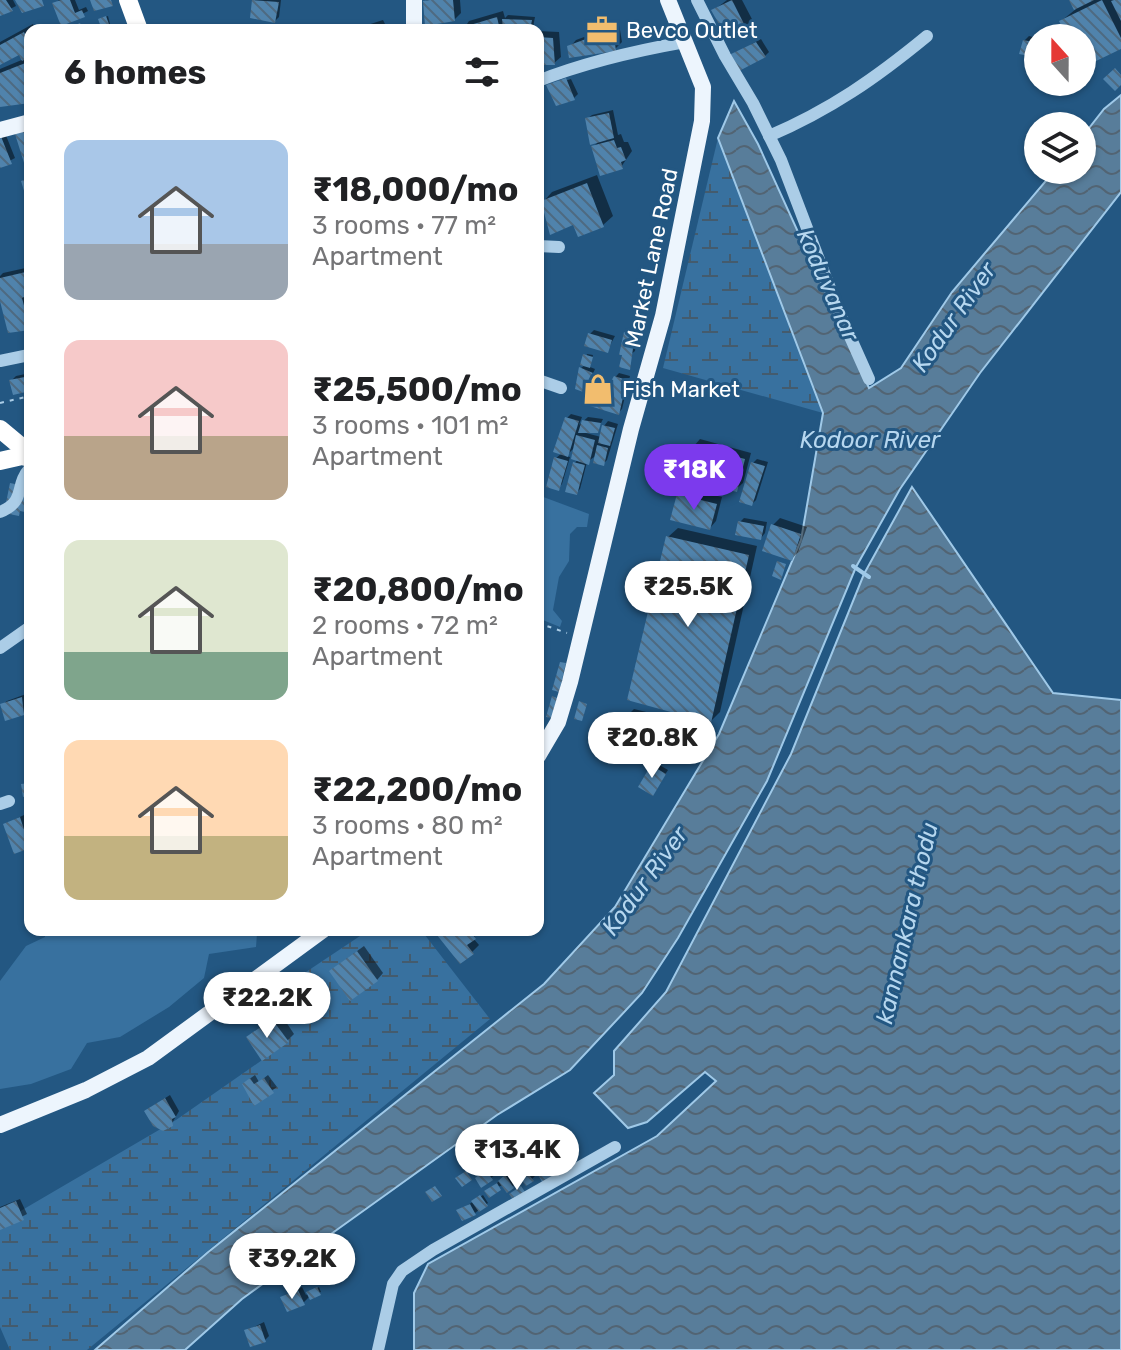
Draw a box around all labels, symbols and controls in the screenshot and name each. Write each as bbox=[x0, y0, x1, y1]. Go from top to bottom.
office icon: Bevco Outlet bbox=[585, 13, 619, 47]
place label: Bevco Outlet bbox=[626, 17, 758, 44]
north arrow bbox=[1024, 24, 1096, 96]
map controls bbox=[1024, 24, 1096, 184]
icon: filters bbox=[460, 50, 504, 94]
text: 6 homes bbox=[64, 52, 206, 93]
button: layers bbox=[1024, 112, 1096, 184]
street label: Market Lane Road bbox=[619, 166, 684, 350]
text: ₹18,000/mo bbox=[312, 169, 519, 210]
icon: home bbox=[128, 172, 224, 268]
text: 3 rooms · 77 m² bbox=[312, 210, 496, 241]
water label: koduvanar bbox=[791, 225, 865, 346]
text: Apartment bbox=[312, 241, 443, 272]
water label: Kodur River bbox=[906, 256, 1002, 377]
text: ₹25,500/mo bbox=[312, 369, 522, 410]
icon: home bbox=[128, 372, 224, 468]
shop icon: Fish Market bbox=[581, 372, 615, 406]
place label: Fish Market bbox=[622, 376, 740, 403]
text: 3 rooms · 101 m² bbox=[312, 410, 508, 441]
water label: Kodoor River bbox=[800, 426, 941, 454]
text: Apartment bbox=[312, 441, 443, 472]
pin: ₹18K bbox=[647, 444, 741, 512]
text: ₹18K bbox=[662, 454, 726, 485]
pin: ₹25.5K bbox=[623, 561, 753, 629]
text: ₹20,800/mo bbox=[312, 569, 524, 610]
text: ₹25.5K bbox=[643, 571, 733, 602]
icon: home bbox=[128, 572, 224, 668]
text: 2 rooms · 72 m² bbox=[312, 610, 498, 641]
text: Apartment bbox=[312, 641, 443, 672]
pin: ₹20.8K bbox=[587, 712, 717, 780]
text: ₹20.8K bbox=[606, 722, 698, 753]
text: ₹22,200/mo bbox=[312, 769, 522, 810]
icon: home bbox=[128, 772, 224, 868]
text: 3 rooms · 80 m² bbox=[312, 810, 503, 841]
water label: kannankara thodu bbox=[870, 820, 944, 1026]
water label: Kodur River bbox=[596, 821, 694, 941]
text: Apartment bbox=[312, 841, 443, 872]
pin: ₹22.2K bbox=[202, 972, 332, 1040]
text: ₹22.2K bbox=[222, 982, 312, 1013]
pin: ₹13.4K bbox=[452, 1124, 582, 1192]
text: ₹13.4K bbox=[473, 1134, 561, 1165]
pin: ₹39.2K bbox=[227, 1233, 357, 1301]
text: ₹39.2K bbox=[247, 1243, 337, 1274]

